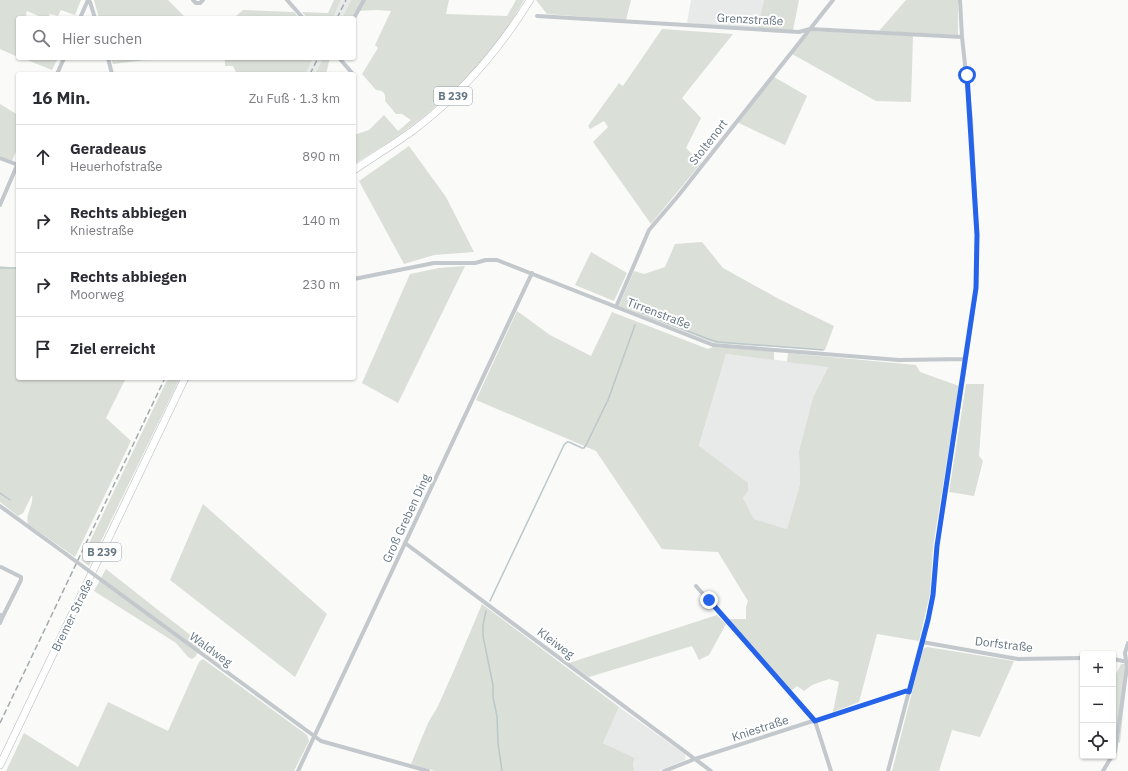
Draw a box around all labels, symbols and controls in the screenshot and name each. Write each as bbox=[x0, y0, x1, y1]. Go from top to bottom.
street label: Grenzstraße bbox=[716, 10, 784, 28]
search box bbox=[16, 16, 356, 60]
icon: search bbox=[30, 27, 52, 49]
text: Hier suchen bbox=[62, 29, 142, 48]
route start bbox=[958, 66, 976, 84]
text: 16 Min. bbox=[32, 87, 91, 109]
road number: B 239 bbox=[434, 87, 472, 105]
text: Zu Fuß · 1.3 km bbox=[249, 90, 340, 107]
street label: Stoltenort bbox=[685, 116, 731, 168]
text: Geradeaus bbox=[70, 139, 146, 158]
icon: ahead bbox=[32, 146, 54, 168]
text: 890 m bbox=[302, 148, 340, 165]
text: Heuerhofstraße bbox=[70, 158, 162, 175]
text: Rechts abbiegen bbox=[70, 203, 187, 222]
icon: right bbox=[32, 210, 54, 232]
text: 140 m bbox=[302, 212, 340, 229]
text: Kniestraße bbox=[70, 222, 134, 239]
text: Rechts abbiegen bbox=[70, 267, 187, 286]
icon: right bbox=[32, 274, 54, 296]
text: 230 m bbox=[302, 276, 340, 293]
text: Moorweg bbox=[70, 286, 124, 303]
street label: Tirrenstraße bbox=[625, 294, 693, 332]
icon: arrive bbox=[32, 338, 54, 360]
text: Ziel erreicht bbox=[70, 339, 156, 358]
street label: Groß Greben Ding bbox=[379, 470, 433, 565]
road number: B 239 bbox=[83, 543, 121, 561]
street label: Bremer Straße bbox=[48, 576, 96, 654]
route end bbox=[700, 591, 718, 609]
street label: Kleiweg bbox=[534, 624, 578, 662]
street label: Waldweg bbox=[187, 628, 236, 670]
street label: Dorfstraße bbox=[974, 633, 1034, 655]
map controls bbox=[1080, 651, 1116, 759]
button: + bbox=[1080, 651, 1116, 687]
button: − bbox=[1080, 687, 1116, 723]
street label: Kniestraße bbox=[730, 712, 791, 744]
button: locate bbox=[1080, 723, 1116, 759]

